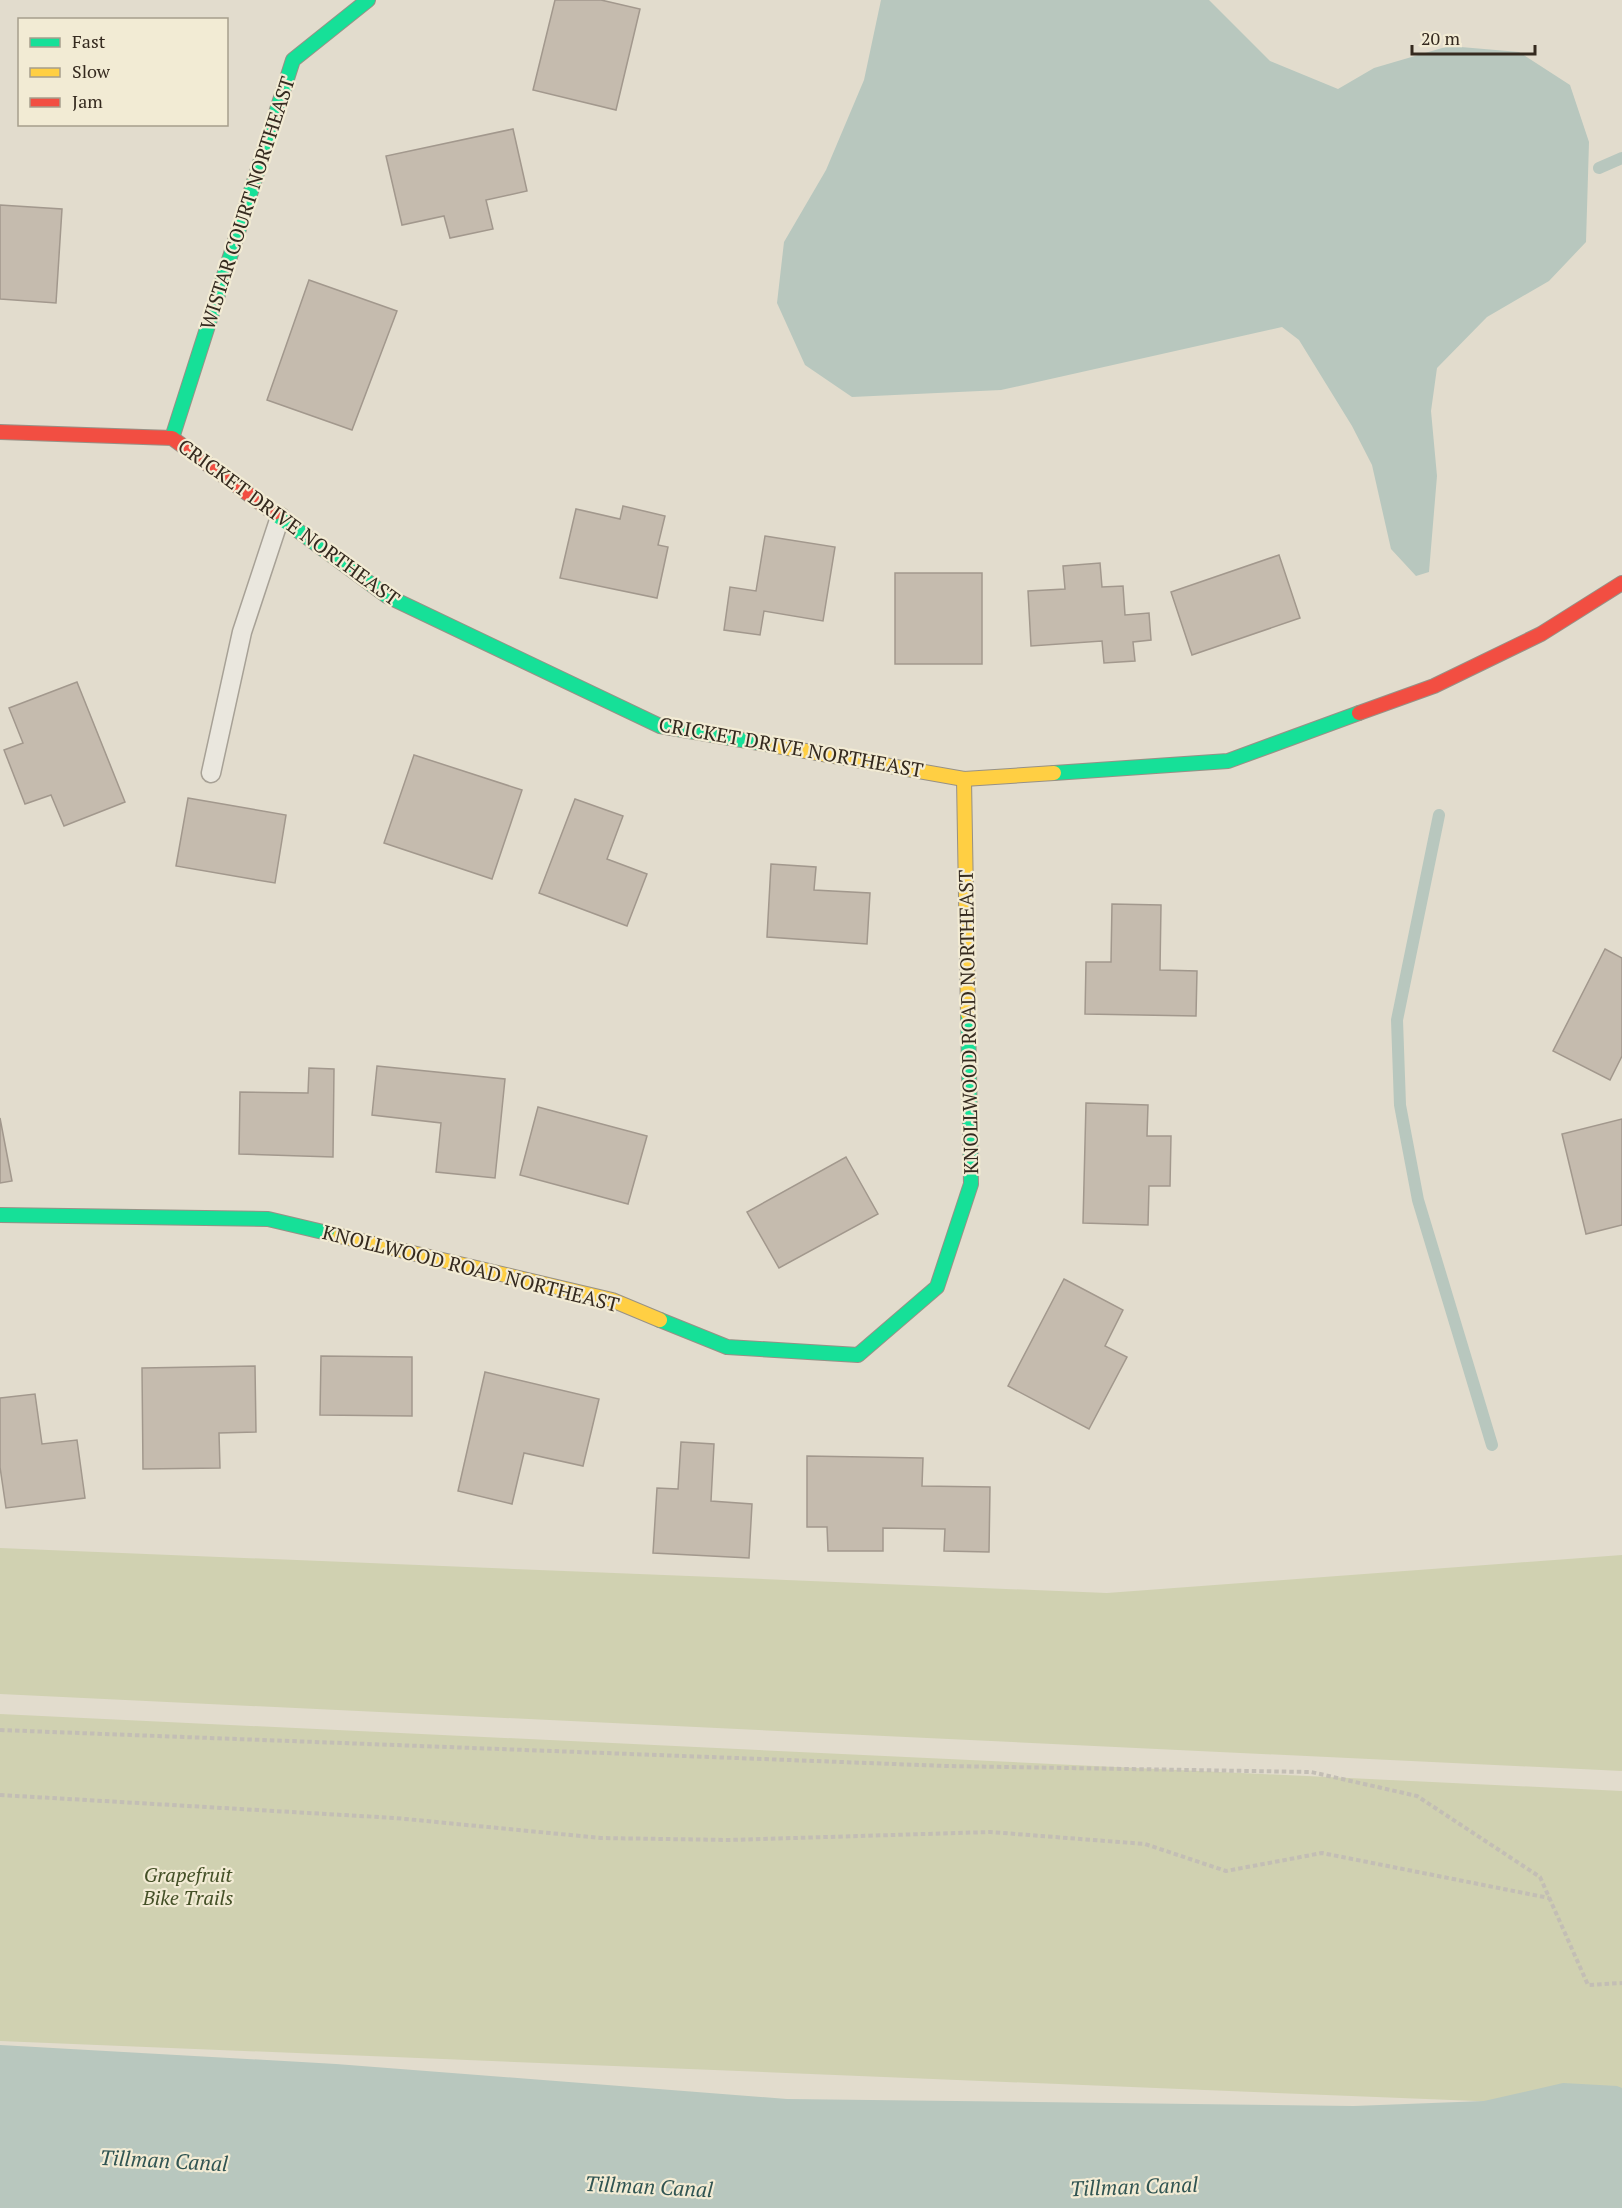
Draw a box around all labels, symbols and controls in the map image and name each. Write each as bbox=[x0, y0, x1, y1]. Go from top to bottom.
legend bbox=[18, 18, 228, 126]
scale bar bbox=[1412, 18, 1535, 56]
text: 20 m bbox=[1421, 26, 1461, 50]
text: Fast bbox=[72, 29, 106, 53]
text: Slow bbox=[72, 59, 111, 83]
street label: WISTAR COURT NORTHEAST bbox=[193, 73, 301, 333]
text: Jam bbox=[72, 89, 103, 113]
street label: CRICKET DRIVE NORTHEAST bbox=[173, 432, 405, 612]
street label: CRICKET DRIVE NORTHEAST bbox=[657, 710, 925, 784]
street label: KNOLLWOOD ROAD NORTHEAST bbox=[952, 869, 984, 1175]
street label: KNOLLWOOD ROAD NORTHEAST bbox=[320, 1218, 622, 1318]
park label: Grapefruit Bike Trails bbox=[142, 1861, 234, 1911]
water label: Tillman Canal bbox=[99, 2143, 229, 2177]
water label: Tillman Canal bbox=[584, 2169, 714, 2203]
water label: Tillman Canal bbox=[1069, 2170, 1199, 2202]

